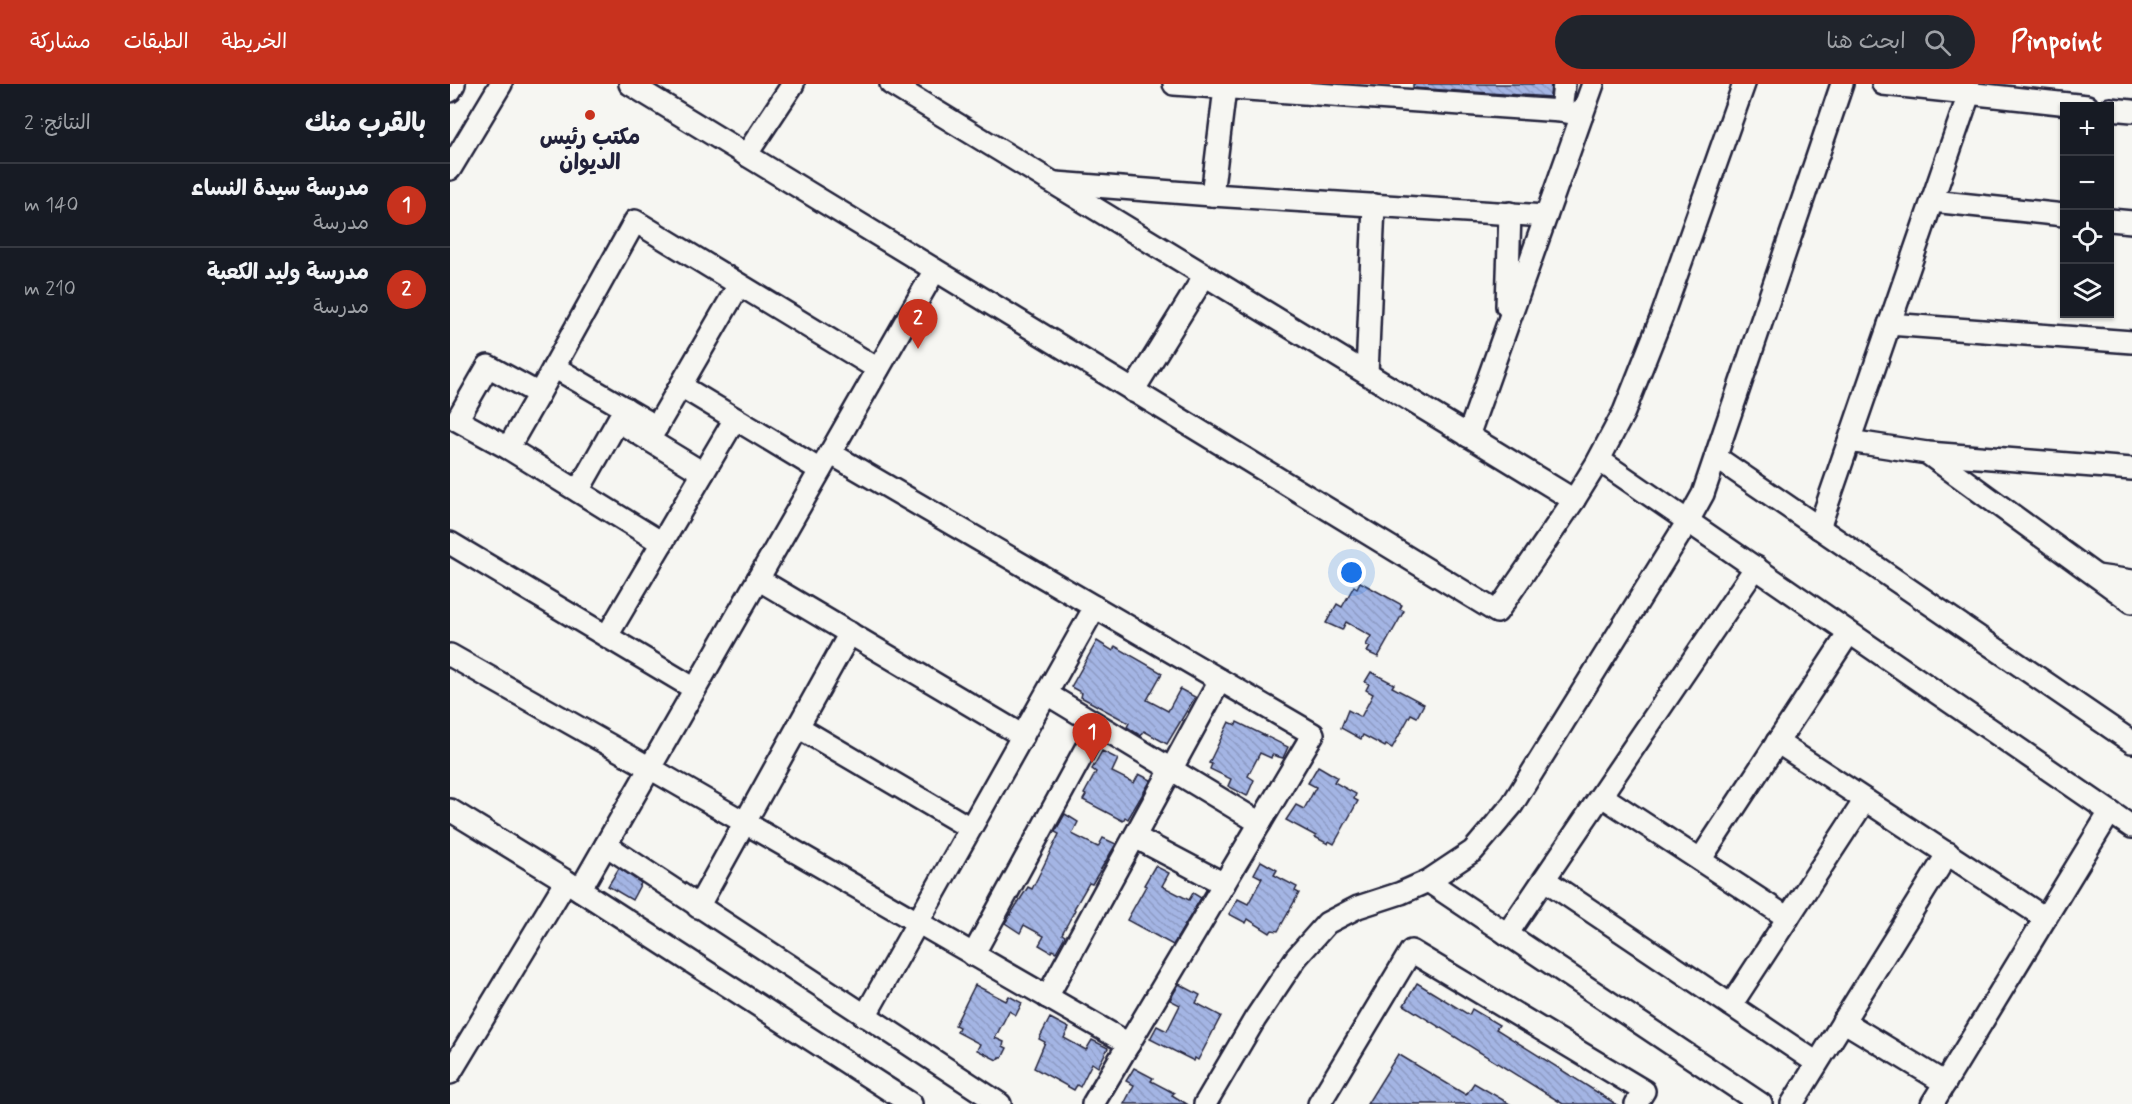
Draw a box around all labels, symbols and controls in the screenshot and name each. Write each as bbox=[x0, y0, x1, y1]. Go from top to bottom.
search box bbox=[1555, 15, 1975, 69]
text: Pinpoint bbox=[2011, 24, 2102, 61]
icon: search bbox=[1921, 26, 1954, 59]
text: مشاركة bbox=[30, 28, 91, 56]
text: الطبقات bbox=[124, 28, 189, 56]
text: الخريطة bbox=[222, 28, 287, 56]
text: ابحث هنا bbox=[1826, 28, 1906, 56]
map controls bbox=[2060, 102, 2114, 318]
button: + bbox=[2060, 102, 2114, 156]
text: بالقرب منك bbox=[305, 107, 426, 141]
marker: مكتب رئيس الديوان bbox=[583, 108, 597, 122]
text: النتائج: 2 bbox=[24, 110, 91, 137]
place label: مكتب رئيس الديوان bbox=[540, 124, 640, 177]
button: − bbox=[2060, 156, 2114, 210]
text: مدرسة سيدة النساء bbox=[191, 175, 369, 203]
text: 140 m bbox=[24, 192, 78, 219]
text: 1 bbox=[402, 192, 411, 219]
text: مدرسة bbox=[313, 210, 369, 237]
button: locate bbox=[2060, 210, 2114, 264]
text: مدرسة وليد الكعبة bbox=[207, 259, 369, 287]
button: layers bbox=[2060, 264, 2114, 318]
text: 210 m bbox=[24, 276, 76, 303]
text: 2 bbox=[402, 276, 411, 303]
text: مدرسة bbox=[313, 294, 369, 321]
pin: 2 bbox=[898, 300, 938, 349]
your location bbox=[1337, 558, 1366, 587]
pin: 1 bbox=[1072, 714, 1112, 763]

